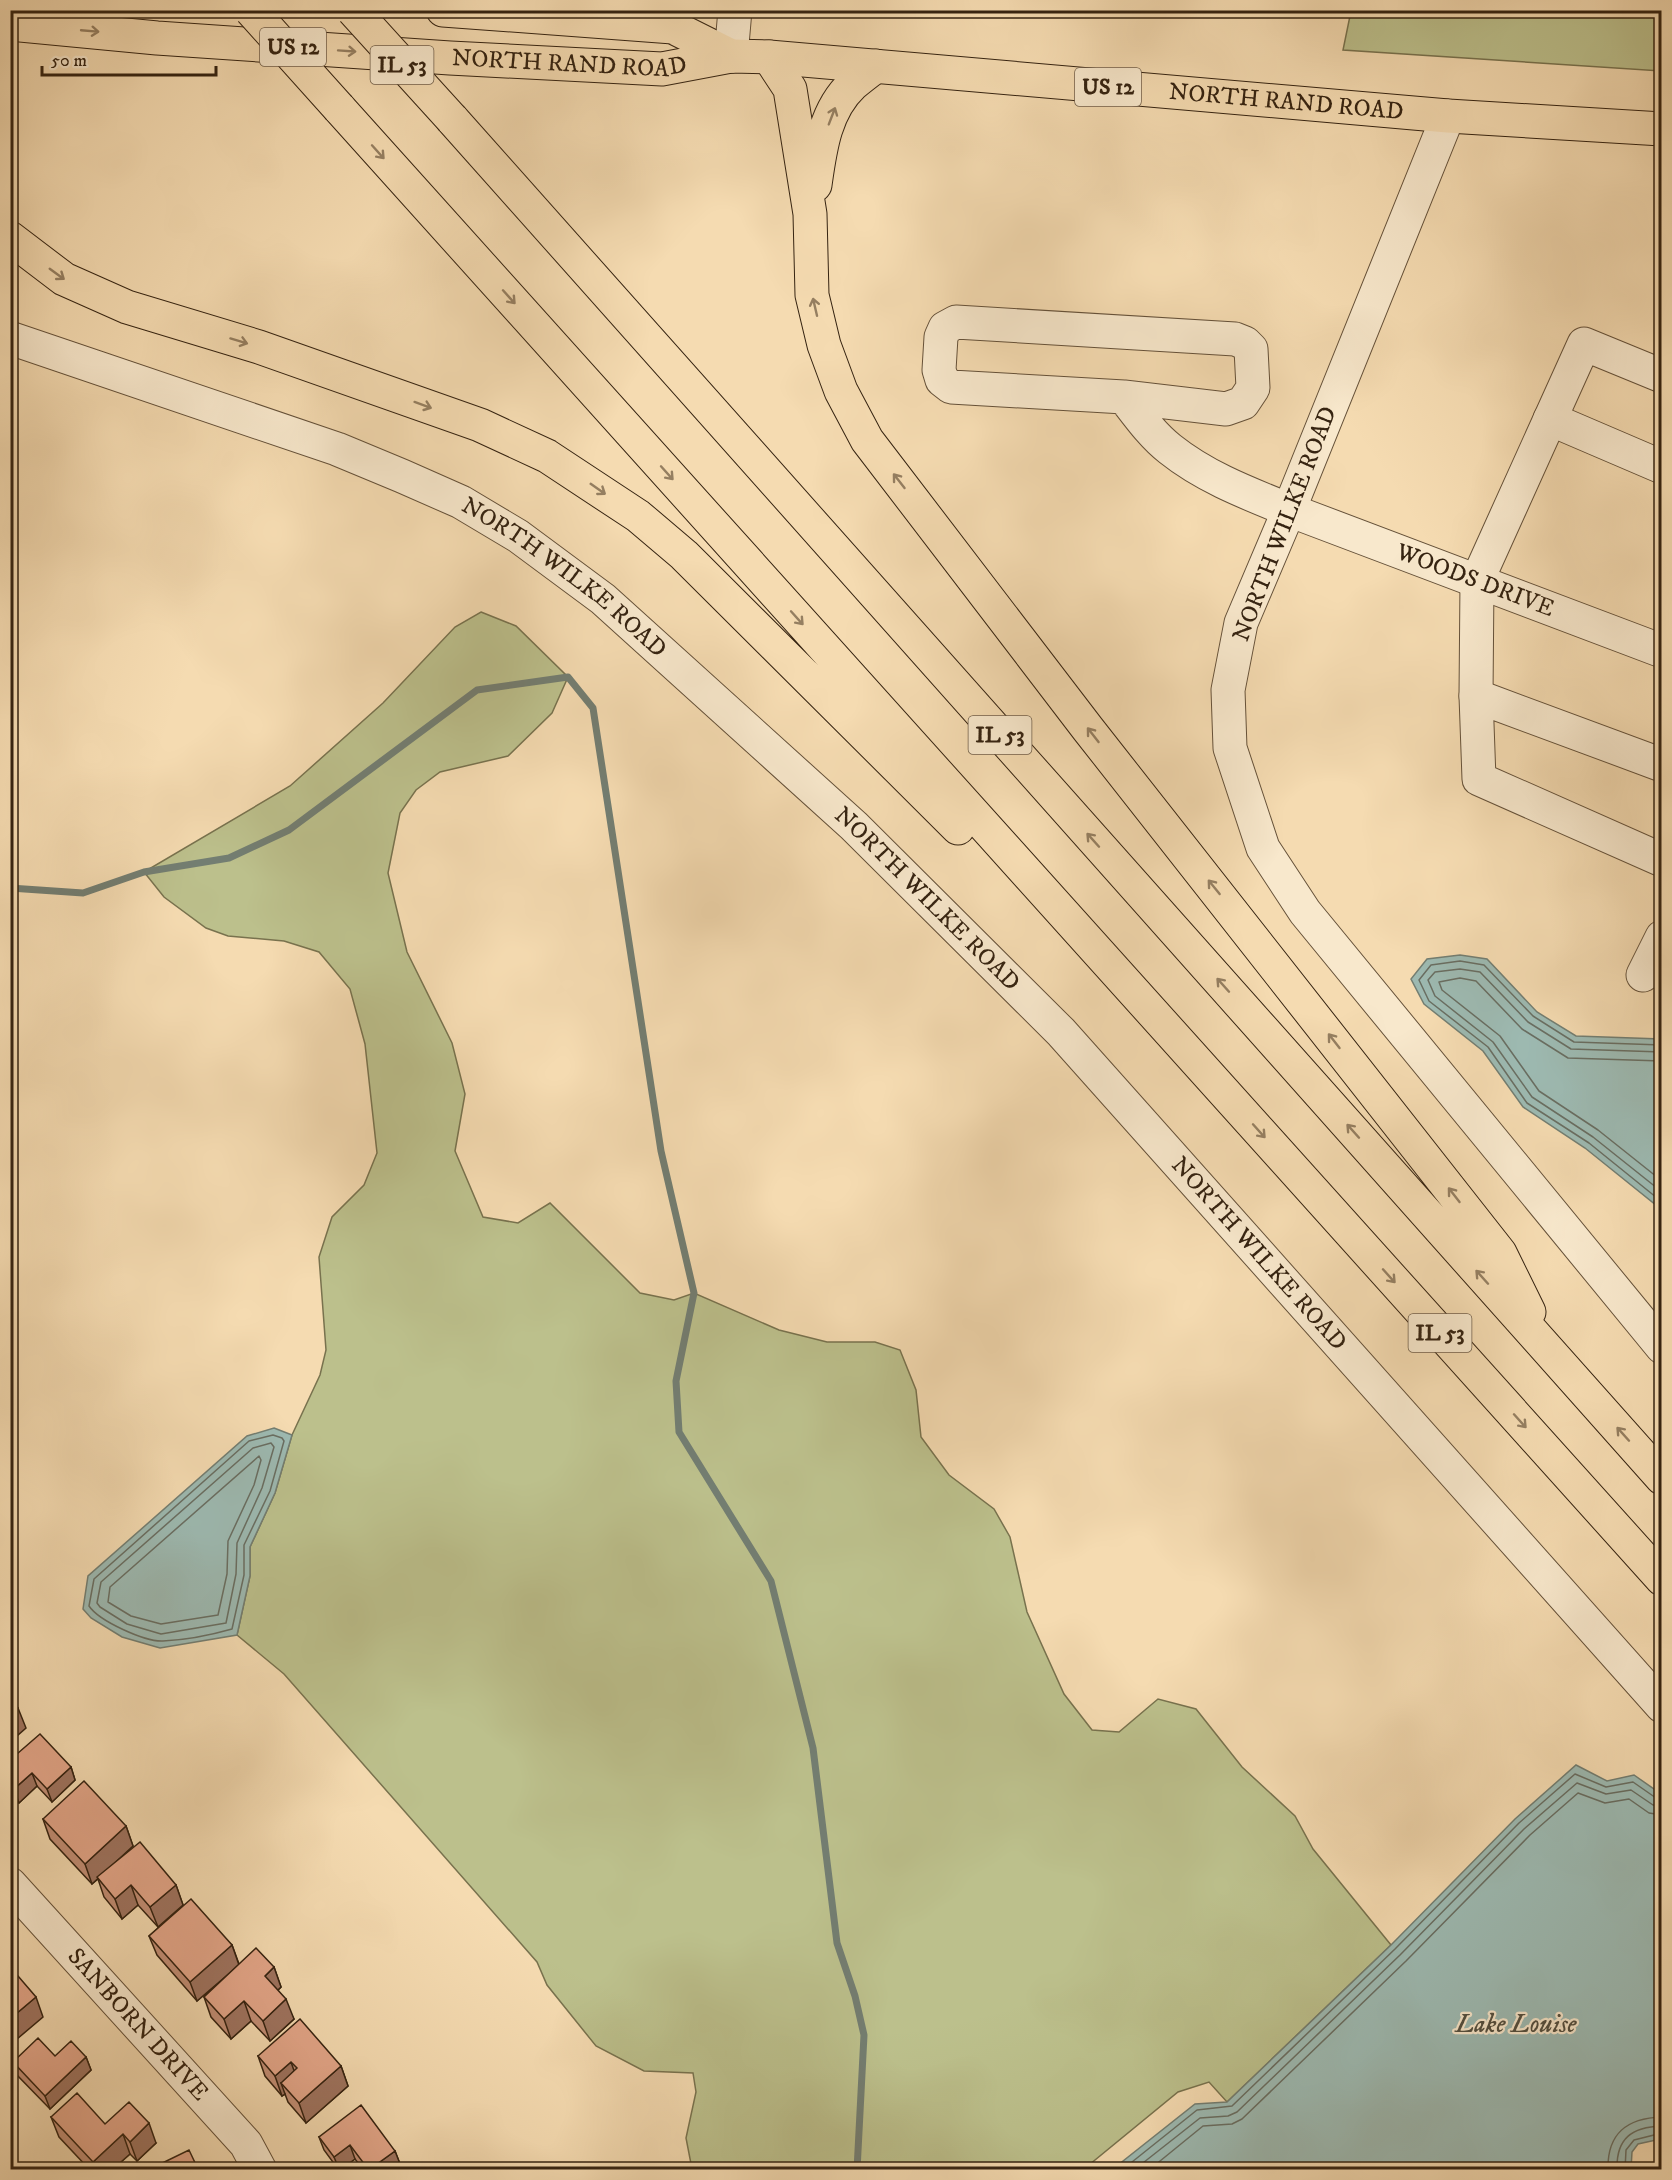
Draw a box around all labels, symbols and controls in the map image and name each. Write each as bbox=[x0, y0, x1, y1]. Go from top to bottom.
one-way arrow bbox=[79, 26, 99, 37]
road number: US 12 bbox=[260, 28, 326, 66]
scale bar bbox=[42, 39, 216, 77]
street label: NORTH RAND ROAD bbox=[451, 43, 689, 84]
one-way arrow bbox=[336, 46, 356, 57]
road number: IL 53 bbox=[370, 46, 434, 84]
text: 50 m bbox=[51, 50, 87, 72]
road number: US 12 bbox=[1075, 68, 1141, 106]
street label: NORTH RAND ROAD bbox=[1168, 77, 1405, 127]
one-way arrow bbox=[827, 107, 838, 126]
one-way arrow bbox=[371, 144, 385, 159]
one-way arrow bbox=[48, 268, 64, 280]
one-way arrow bbox=[502, 289, 516, 304]
one-way arrow bbox=[809, 298, 821, 317]
one-way arrow bbox=[229, 336, 248, 347]
one-way arrow bbox=[414, 400, 432, 411]
street label: NORTH WILKE ROAD bbox=[1226, 402, 1344, 646]
one-way arrow bbox=[660, 465, 674, 480]
one-way arrow bbox=[892, 473, 905, 489]
one-way arrow bbox=[590, 483, 606, 495]
street label: NORTH WILKE ROAD bbox=[456, 491, 673, 664]
street label: WOODS DRIVE bbox=[1391, 537, 1558, 624]
one-way arrow bbox=[790, 610, 804, 625]
road number: IL 53 bbox=[968, 716, 1032, 754]
one-way arrow bbox=[1086, 727, 1099, 743]
street label: NORTH WILKE ROAD bbox=[828, 800, 1026, 997]
one-way arrow bbox=[1086, 832, 1100, 847]
one-way arrow bbox=[1207, 880, 1221, 895]
one-way arrow bbox=[1216, 978, 1230, 993]
one-way arrow bbox=[1328, 1033, 1341, 1049]
one-way arrow bbox=[1346, 1123, 1359, 1139]
one-way arrow bbox=[1252, 1124, 1266, 1139]
street label: NORTH WILKE ROAD bbox=[1165, 1151, 1353, 1357]
one-way arrow bbox=[1447, 1187, 1460, 1203]
one-way arrow bbox=[1382, 1269, 1396, 1284]
one-way arrow bbox=[1475, 1269, 1489, 1284]
road number: IL 53 bbox=[1408, 1314, 1472, 1352]
one-way arrow bbox=[1513, 1413, 1527, 1428]
one-way arrow bbox=[1616, 1427, 1630, 1442]
street label: SANBORN DRIVE bbox=[61, 1942, 215, 2107]
water label: Lake Louise bbox=[1454, 2008, 1578, 2041]

